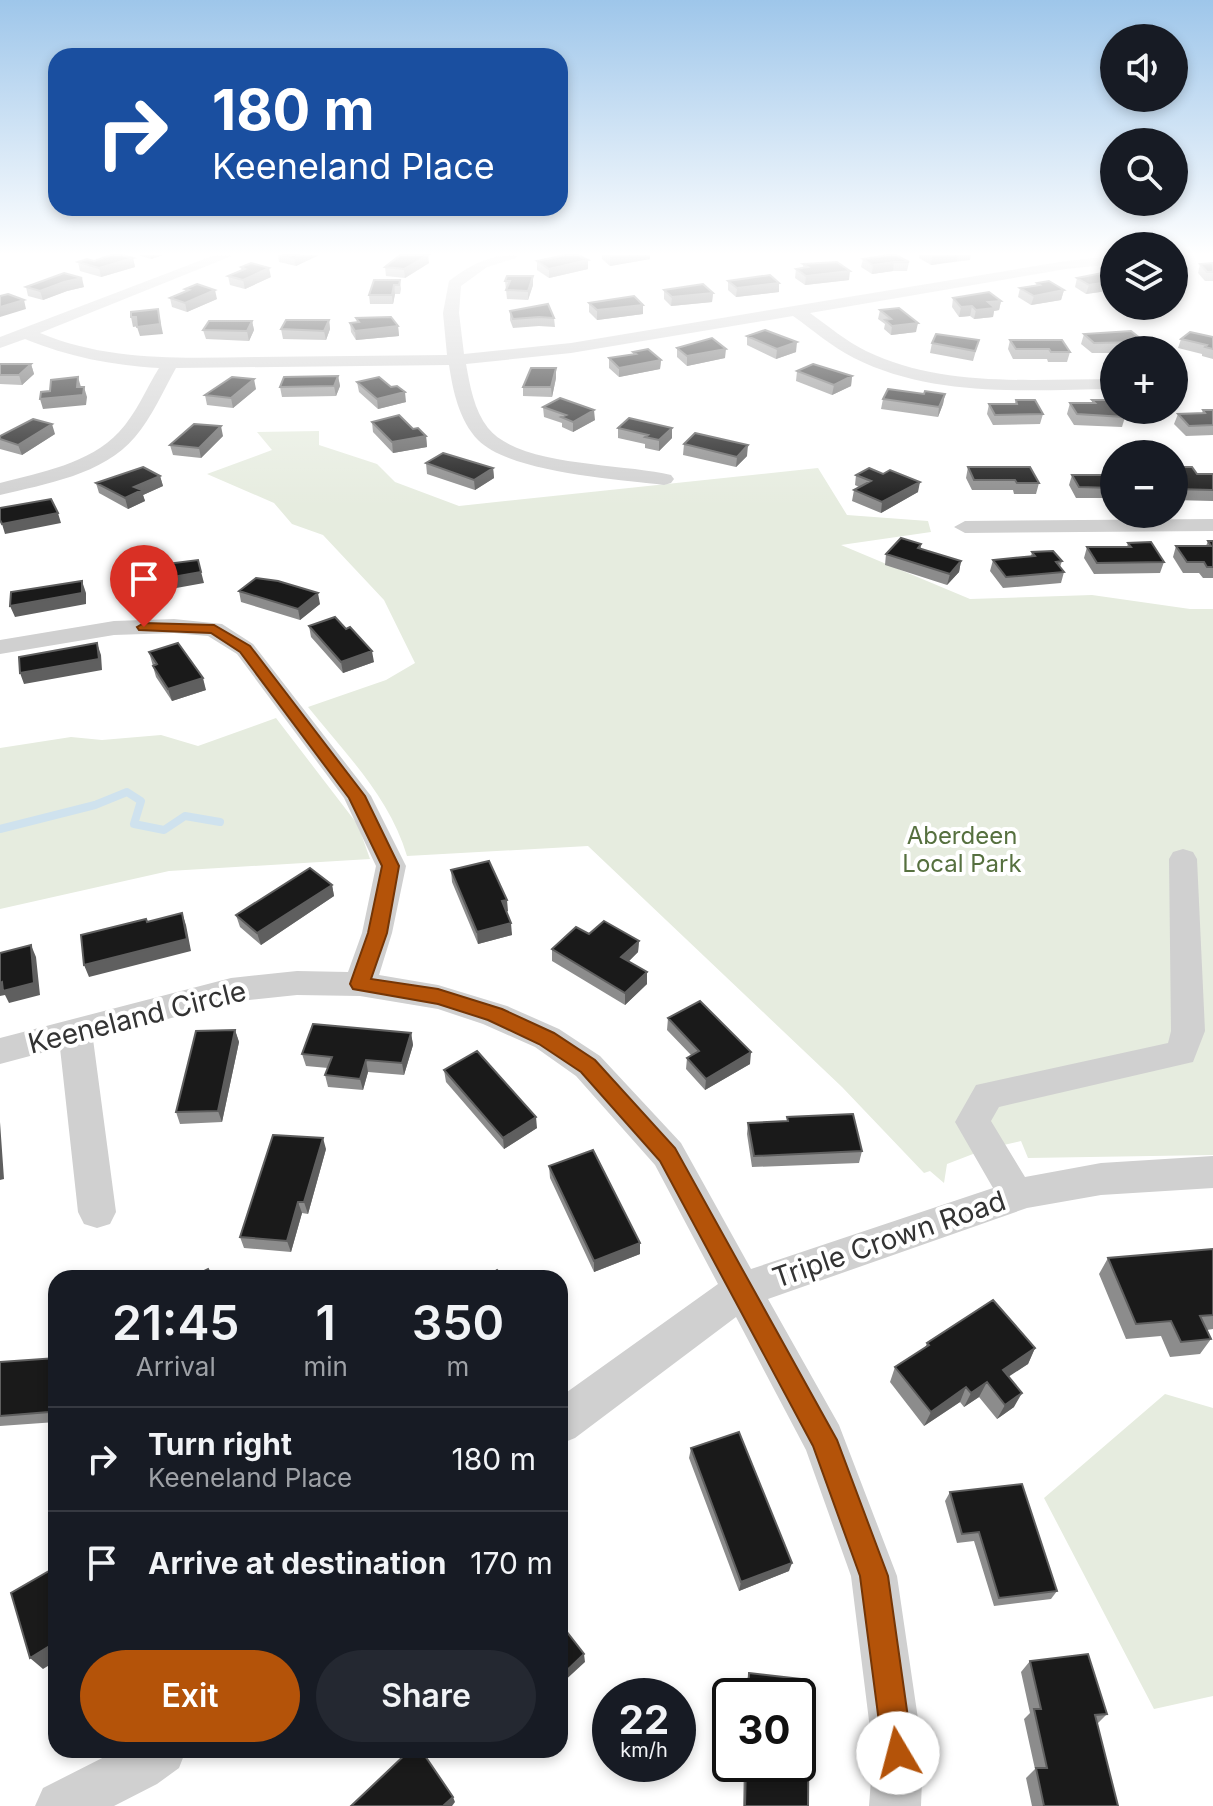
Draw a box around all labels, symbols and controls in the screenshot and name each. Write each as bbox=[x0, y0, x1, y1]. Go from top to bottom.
map controls bbox=[1100, 24, 1188, 528]
button: sound bbox=[1100, 24, 1188, 112]
text: 180 m bbox=[212, 76, 375, 144]
icon: right bbox=[80, 80, 184, 184]
button: search bbox=[1100, 128, 1188, 216]
text: Keeneland Place bbox=[212, 144, 495, 188]
button: layers bbox=[1100, 232, 1188, 320]
button: + bbox=[1100, 336, 1188, 424]
button: − bbox=[1100, 440, 1188, 528]
pin bbox=[110, 545, 178, 627]
icon: arrive bbox=[122, 557, 166, 601]
park label: Aberdeen Local Park bbox=[902, 821, 1022, 878]
street label: Keeneland Circle bbox=[24, 973, 250, 1061]
street label: Triple Crown Road bbox=[768, 1183, 1010, 1295]
text: 21:45 bbox=[112, 1293, 240, 1352]
text: 1 bbox=[315, 1293, 336, 1352]
text: 350 bbox=[412, 1293, 504, 1352]
text: Arrival bbox=[136, 1351, 216, 1382]
text: min bbox=[303, 1351, 348, 1382]
text: m bbox=[447, 1351, 469, 1382]
text: Turn right bbox=[148, 1426, 292, 1462]
icon: right bbox=[80, 1437, 124, 1481]
text: 180 m bbox=[452, 1441, 536, 1477]
text: Keeneland Place bbox=[148, 1462, 352, 1493]
icon: arrive bbox=[80, 1541, 124, 1585]
text: Arrive at destination bbox=[148, 1545, 446, 1581]
text: 170 m bbox=[470, 1545, 553, 1581]
button: Exit bbox=[80, 1650, 300, 1742]
button: Share bbox=[316, 1650, 536, 1742]
speed limit sign: 30 bbox=[712, 1678, 816, 1782]
text: 22 bbox=[619, 1695, 669, 1744]
position arrow bbox=[856, 1711, 940, 1795]
text: km/h bbox=[620, 1738, 668, 1762]

